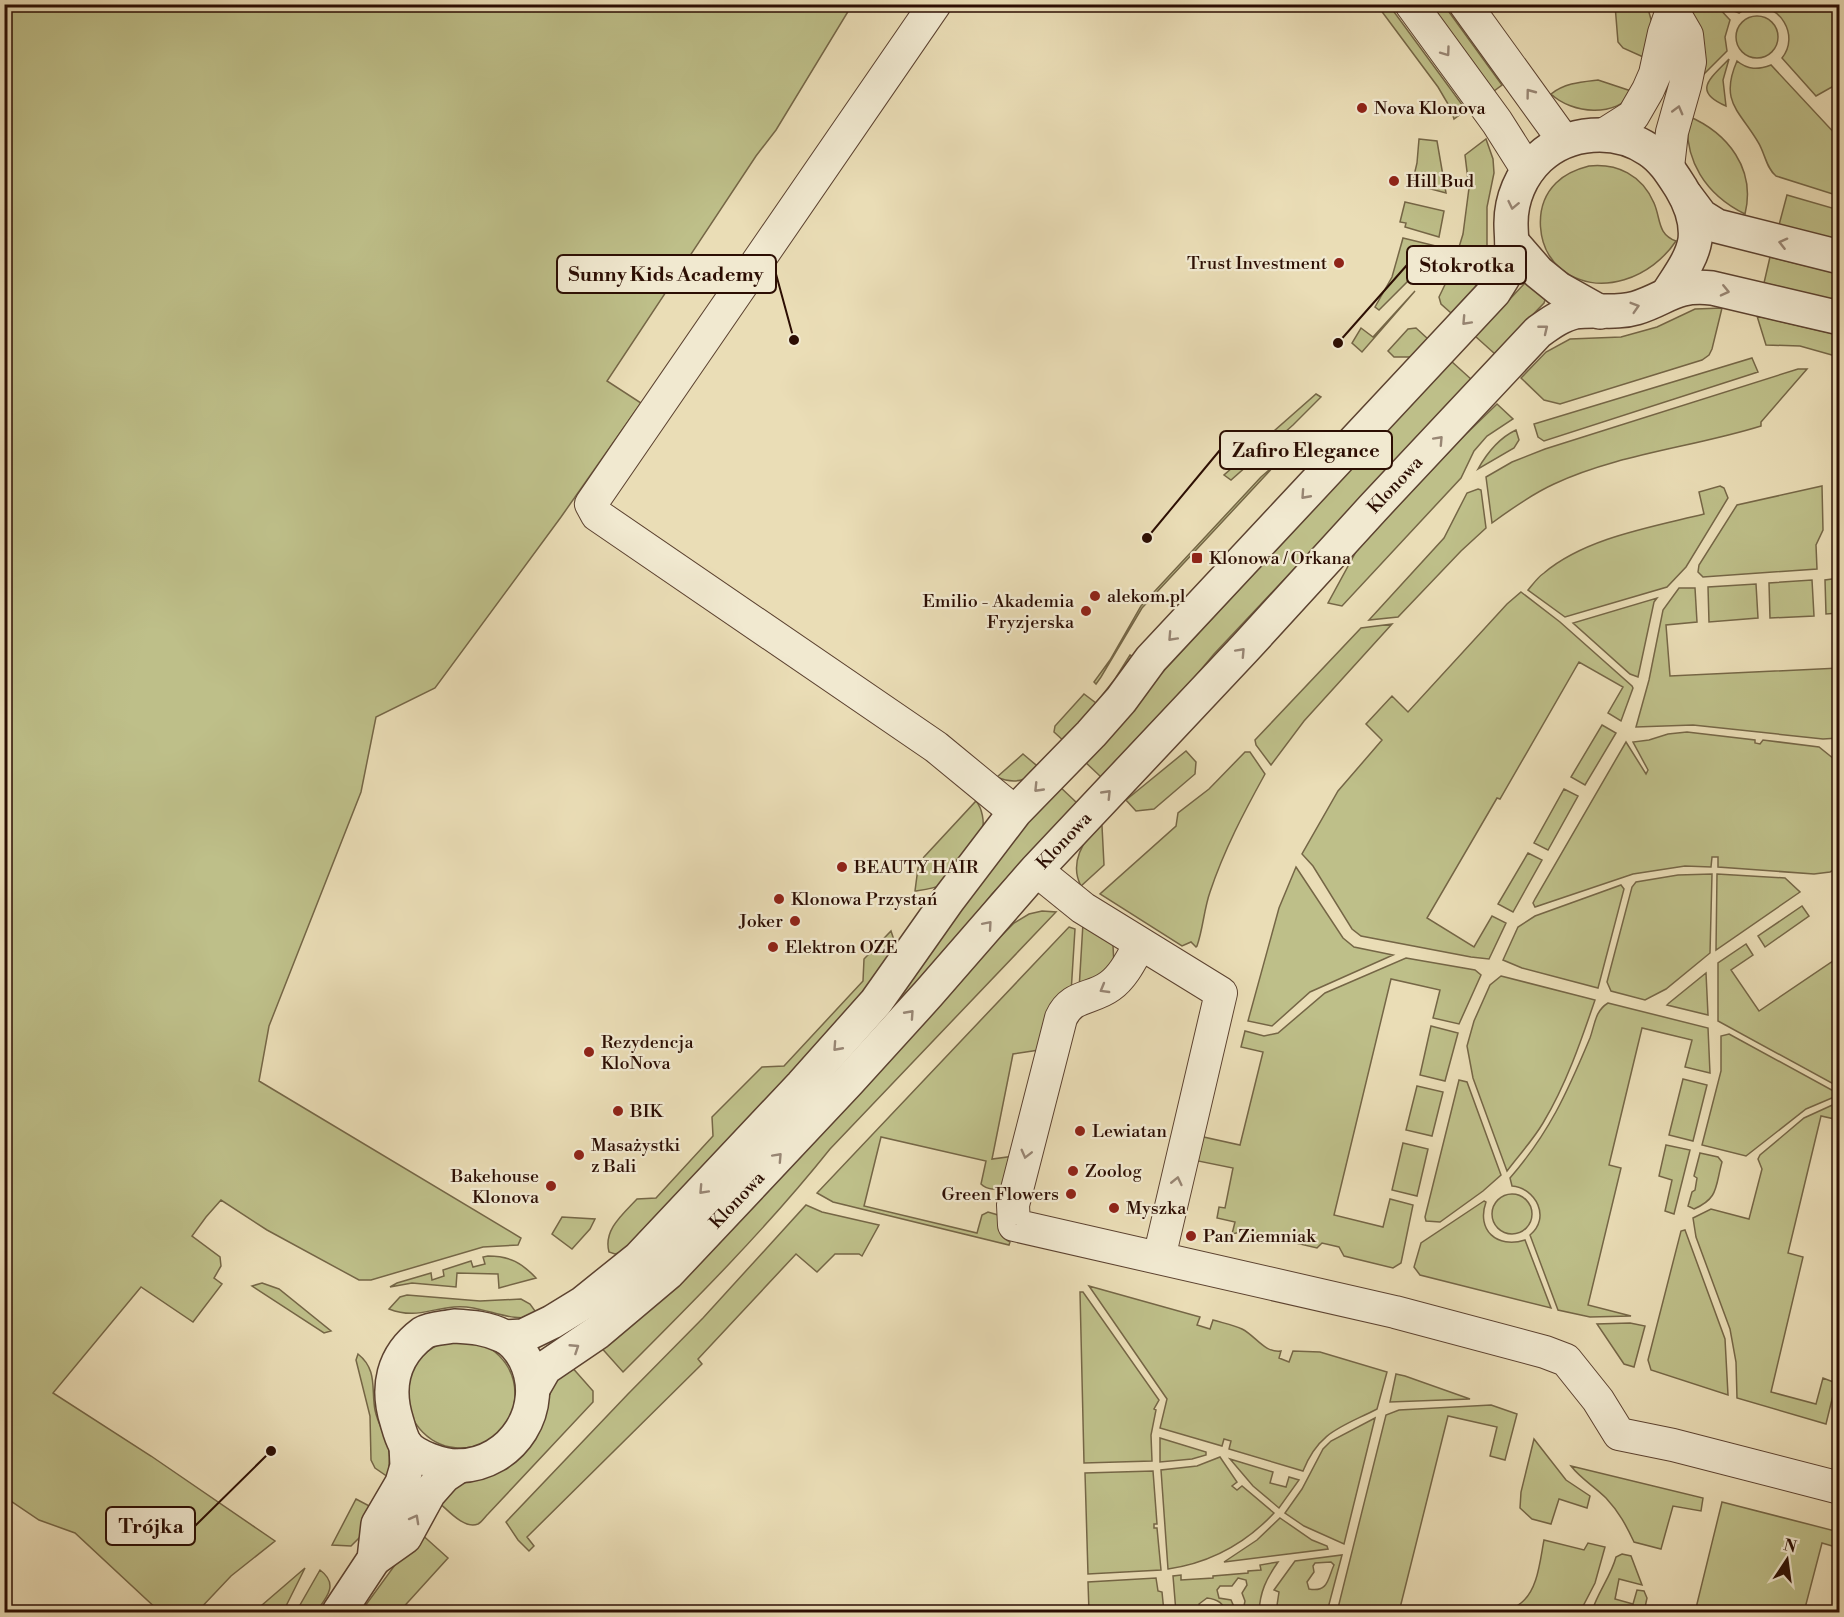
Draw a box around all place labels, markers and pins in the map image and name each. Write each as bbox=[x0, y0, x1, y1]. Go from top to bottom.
place label: Nova Klonova bbox=[1374, 97, 1487, 120]
marker: Nova Klonova bbox=[1355, 101, 1369, 115]
place label: Hill Bud bbox=[1406, 170, 1475, 193]
marker: Hill Bud bbox=[1387, 174, 1401, 188]
callout: Stokrotka bbox=[1407, 246, 1526, 284]
place label: Trust Investment bbox=[1187, 252, 1328, 275]
callout: Sunny Kids Academy bbox=[557, 255, 776, 293]
marker: Trust Investment bbox=[1332, 256, 1346, 270]
callout: Zafiro Elegance bbox=[1220, 431, 1392, 469]
place label: Klonowa / Orkana bbox=[1209, 547, 1352, 570]
marker: Klonowa / Orkana bbox=[1190, 551, 1204, 565]
place label: alekom.pl bbox=[1107, 585, 1186, 608]
marker: alekom.pl bbox=[1088, 589, 1102, 603]
place label: Emilio - Akademia Fryzjerska bbox=[922, 590, 1075, 634]
marker: Emilio - Akademia Fryzjerska bbox=[1079, 604, 1093, 618]
place label: BEAUTY HAIR bbox=[853, 856, 979, 879]
marker: BEAUTY HAIR bbox=[835, 860, 849, 874]
place label: Klonowa Przystań bbox=[791, 888, 938, 911]
marker: Klonowa Przystań bbox=[772, 892, 786, 906]
place label: Joker bbox=[738, 910, 783, 933]
marker: Joker bbox=[788, 914, 802, 928]
place label: Elektron OZE bbox=[785, 936, 898, 959]
marker: Elektron OZE bbox=[766, 940, 780, 954]
place label: Rezydencja KloNova bbox=[601, 1031, 695, 1075]
marker: Rezydencja KloNova bbox=[582, 1045, 596, 1059]
place label: BIK bbox=[629, 1100, 664, 1123]
marker: BIK bbox=[611, 1104, 625, 1118]
place label: Lewiatan bbox=[1092, 1120, 1167, 1143]
marker: Lewiatan bbox=[1073, 1124, 1087, 1138]
place label: Masażystki z Bali bbox=[591, 1134, 680, 1178]
marker: Masażystki z Bali bbox=[572, 1148, 586, 1162]
place label: Zoolog bbox=[1085, 1160, 1142, 1183]
marker: Zoolog bbox=[1066, 1164, 1080, 1178]
place label: Bakehouse Klonova bbox=[450, 1165, 540, 1209]
marker: Bakehouse Klonova bbox=[544, 1179, 558, 1193]
place label: Green Flowers bbox=[941, 1183, 1059, 1206]
marker: Green Flowers bbox=[1064, 1187, 1078, 1201]
place label: Myszka bbox=[1126, 1197, 1187, 1220]
marker: Myszka bbox=[1107, 1201, 1121, 1215]
place label: Pan Ziemniak bbox=[1203, 1225, 1317, 1248]
marker: Pan Ziemniak bbox=[1184, 1229, 1198, 1243]
callout: Trójka bbox=[106, 1507, 195, 1545]

